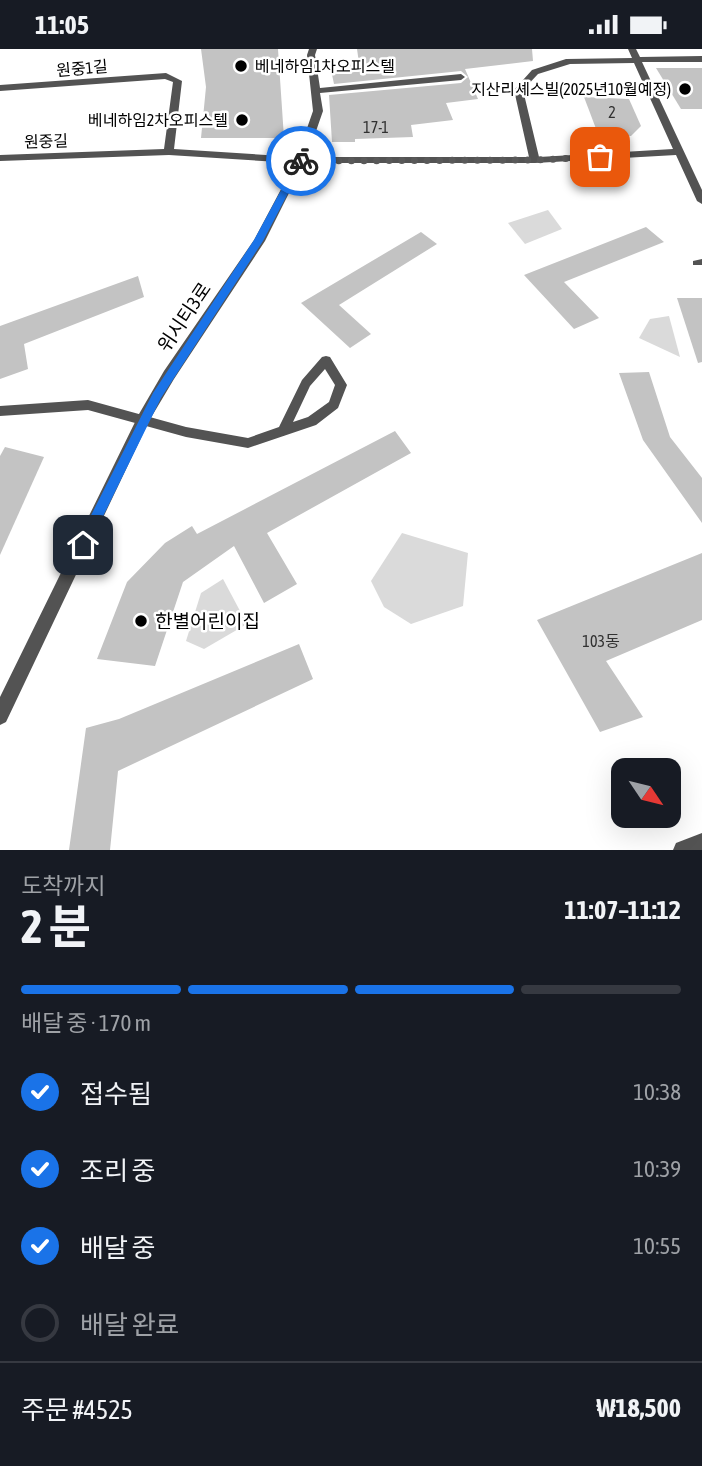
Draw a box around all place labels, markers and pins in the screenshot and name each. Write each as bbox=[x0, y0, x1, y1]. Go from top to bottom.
place label: 베네하임1차오피스텔 bbox=[255, 57, 395, 75]
marker: 베네하임1차오피스텔 bbox=[233, 58, 249, 74]
place label: 지산리셰스빌(2025년10월예정) bbox=[471, 80, 671, 99]
marker: 지산리셰스빌(2025년10월예정) bbox=[677, 81, 693, 97]
place label: 베네하임2차오피스텔 bbox=[88, 111, 228, 129]
marker: 베네하임2차오피스텔 bbox=[234, 112, 250, 128]
pin bbox=[570, 127, 630, 187]
pin bbox=[53, 515, 113, 575]
place label: 한별어린이집 bbox=[155, 610, 260, 632]
marker: 한별어린이집 bbox=[133, 613, 149, 629]

